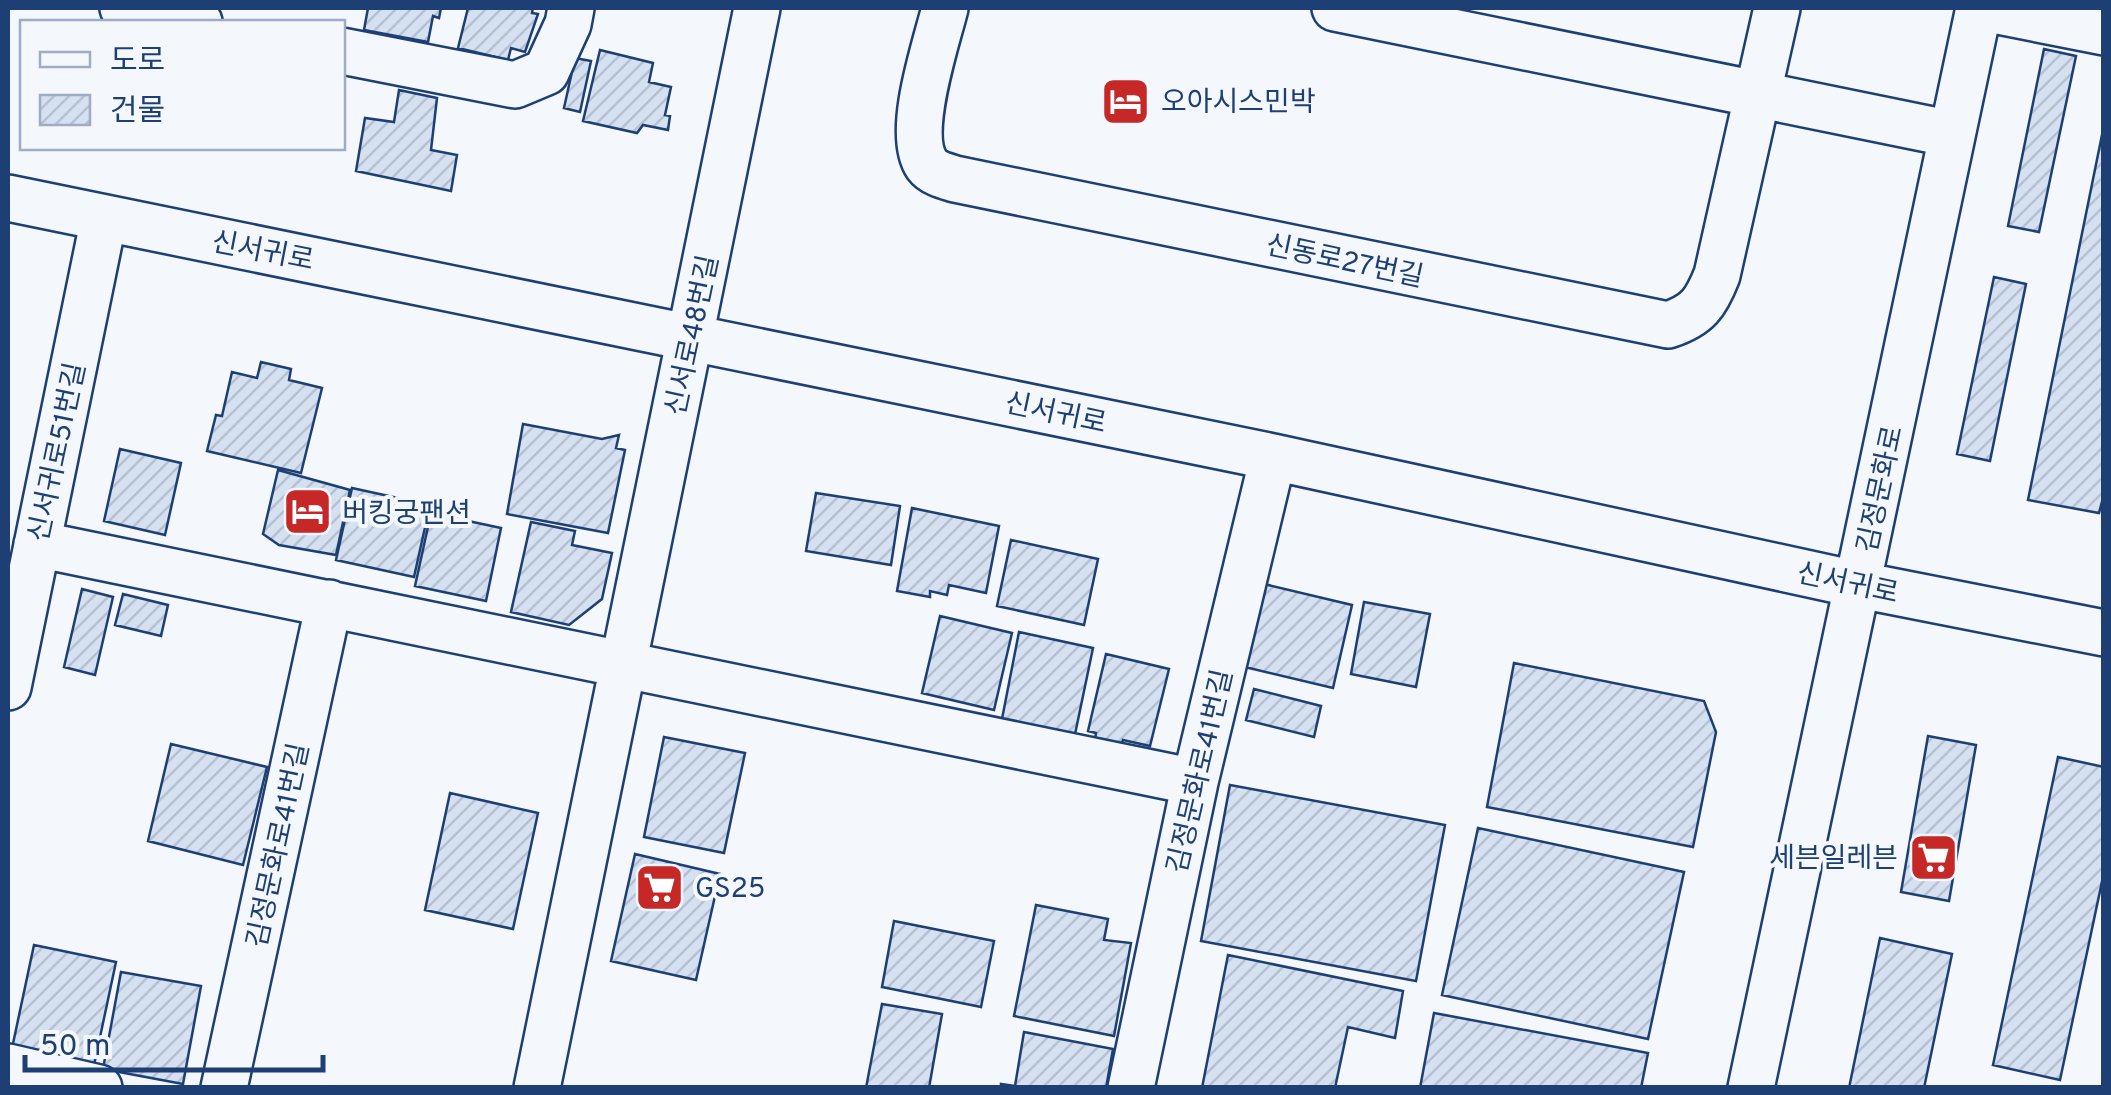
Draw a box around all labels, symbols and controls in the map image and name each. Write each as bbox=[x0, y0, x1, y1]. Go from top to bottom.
legend bbox=[20, 20, 345, 150]
text: 도로 bbox=[110, 44, 165, 81]
hotel icon: 오아시스민박 bbox=[1100, 75, 1152, 127]
place label: 오아시스민박 bbox=[1161, 86, 1316, 122]
text: 건물 bbox=[110, 94, 165, 131]
street label: 신서귀로 bbox=[208, 225, 316, 280]
street label: 신동로27번길 bbox=[1262, 229, 1427, 297]
street label: 신서로48번길 bbox=[659, 252, 729, 419]
street label: 신서귀로51번길 bbox=[22, 360, 96, 546]
street label: 신서귀로 bbox=[1001, 387, 1110, 443]
street label: 김정문화로 bbox=[1851, 423, 1913, 556]
hotel icon: 버킹궁팬션 bbox=[281, 486, 333, 538]
place label: 버킹궁팬션 bbox=[342, 497, 471, 533]
street label: 신서귀로 bbox=[1793, 557, 1902, 613]
street label: 김정문화로41번길 bbox=[1161, 666, 1243, 877]
street label: 김정문화로41번길 bbox=[241, 740, 319, 951]
supermarket icon: 세븐일레븐 bbox=[1907, 831, 1959, 883]
place label: 세븐일레븐 bbox=[1769, 842, 1898, 878]
supermarket icon: GS25 bbox=[634, 861, 686, 913]
place label: GS25 bbox=[695, 872, 765, 908]
scale bar bbox=[25, 1010, 322, 1072]
text: 50 m bbox=[40, 1029, 110, 1066]

